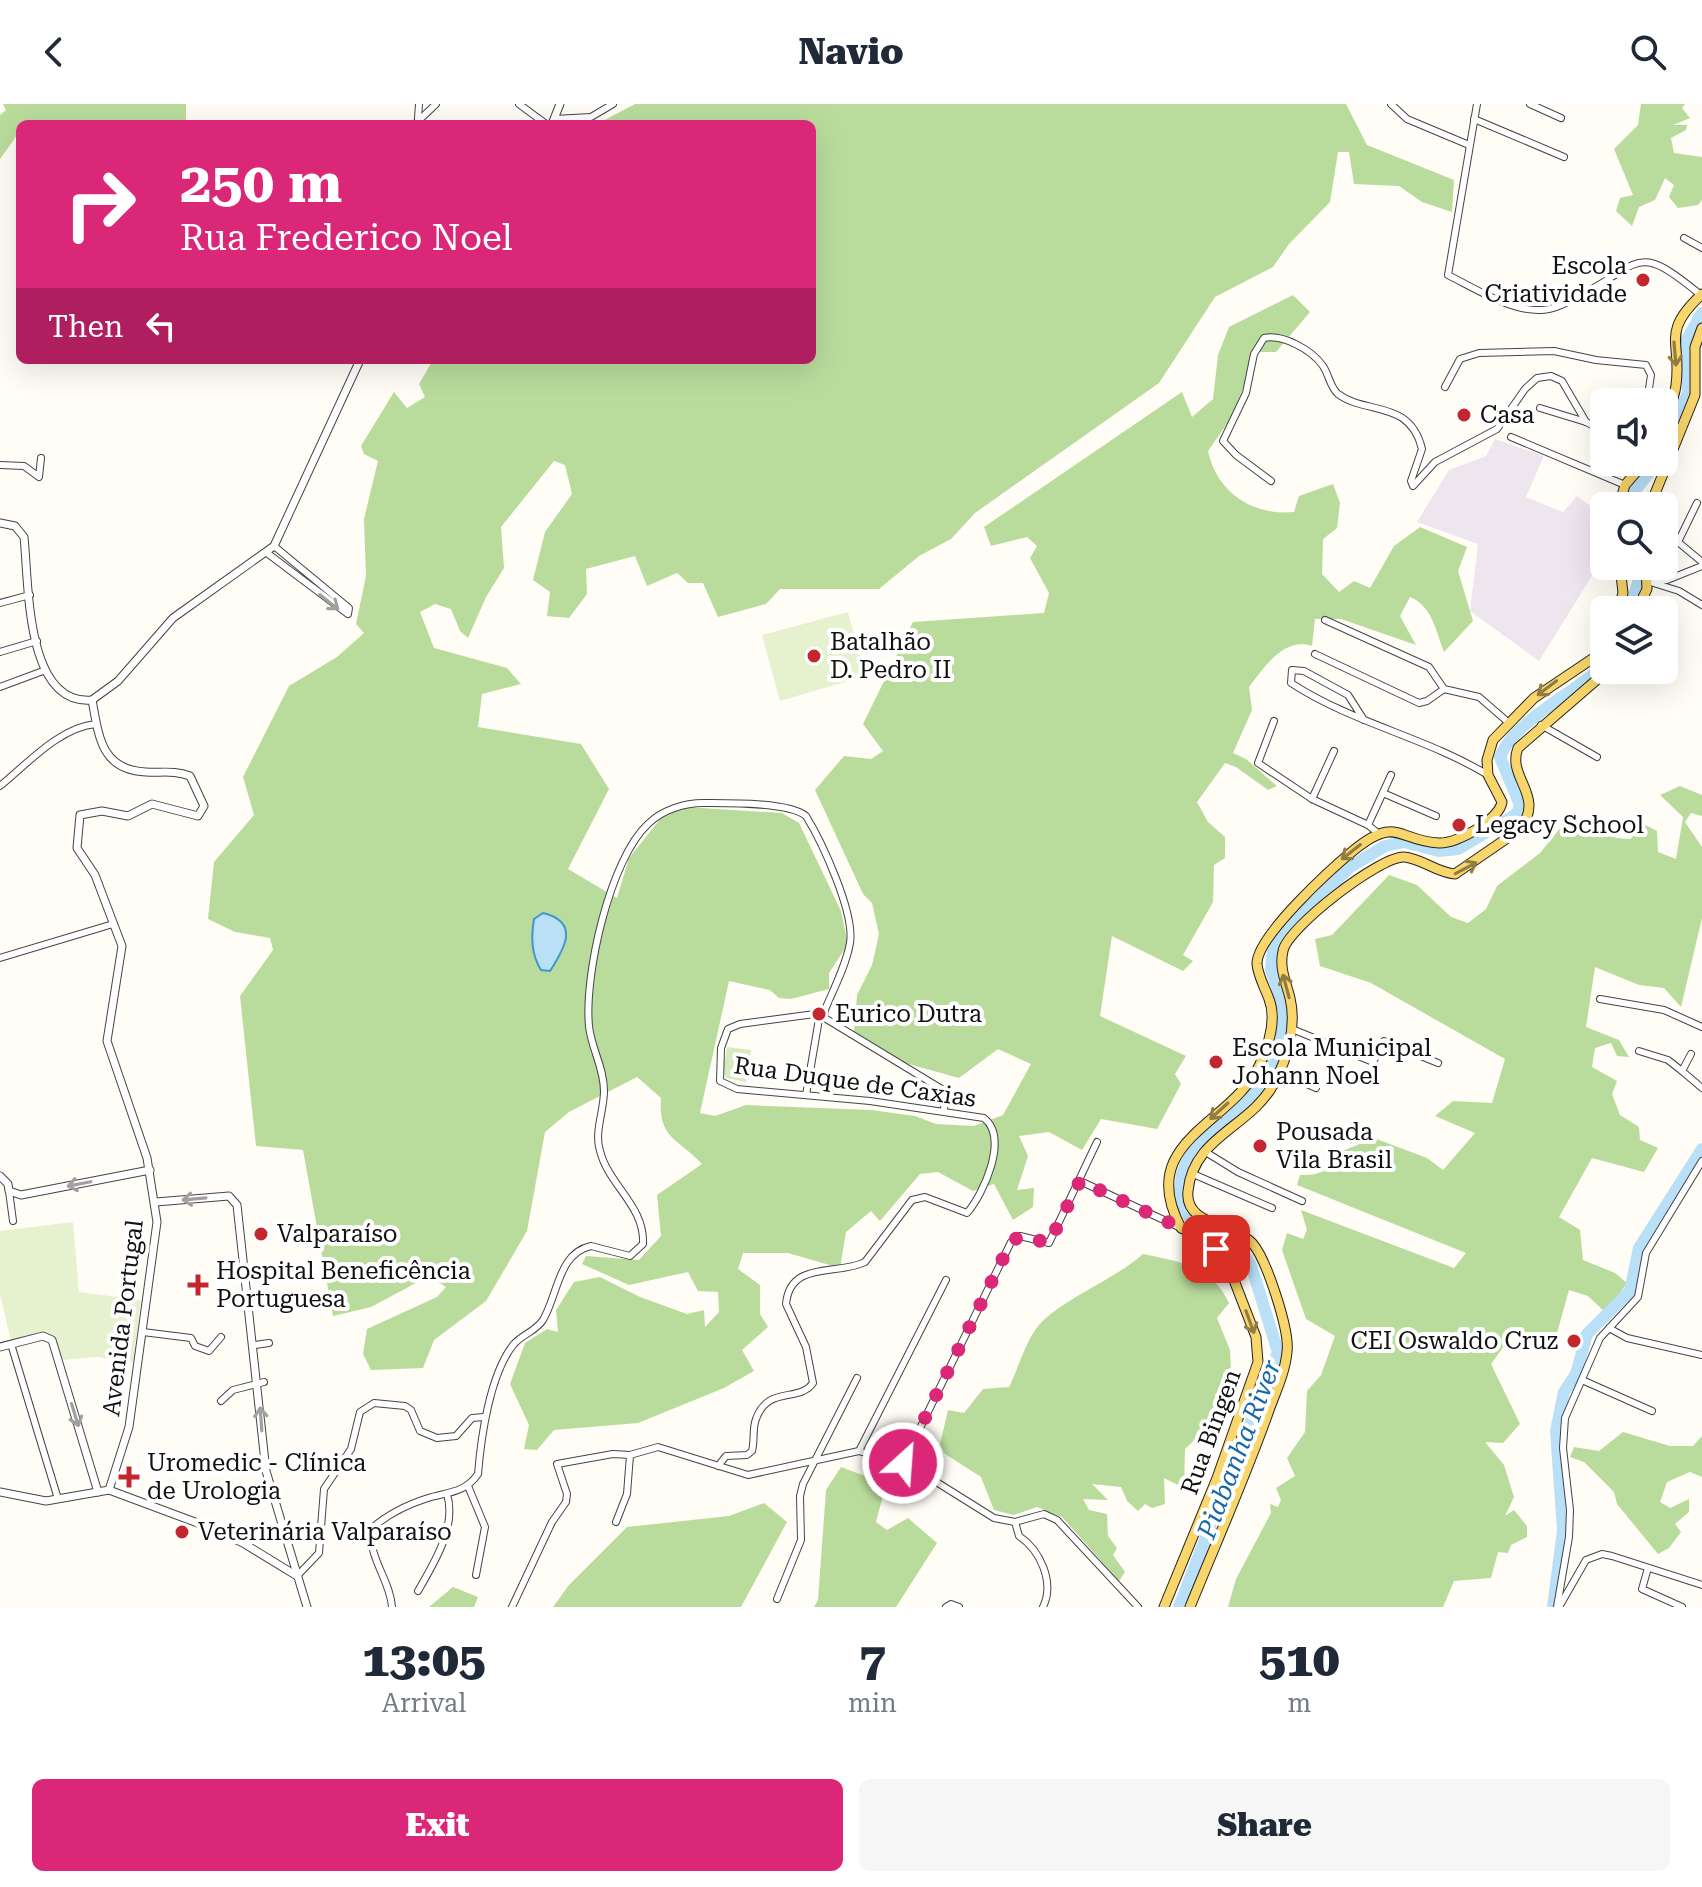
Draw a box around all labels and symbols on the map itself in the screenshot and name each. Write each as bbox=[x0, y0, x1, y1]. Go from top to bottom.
place label: Escola Criatividade bbox=[1485, 252, 1627, 308]
marker: Escola Criatividade bbox=[1634, 271, 1652, 289]
one-way arrow bbox=[1668, 340, 1683, 367]
place label: Casa bbox=[1480, 401, 1535, 429]
marker: Casa bbox=[1455, 406, 1473, 424]
one-way arrow bbox=[318, 593, 339, 610]
place label: Batalhão D. Pedro II bbox=[830, 628, 951, 684]
marker: Batalhão D. Pedro II bbox=[805, 647, 823, 665]
one-way arrow bbox=[1537, 680, 1558, 697]
place label: Legacy School bbox=[1475, 811, 1644, 839]
marker: Legacy School bbox=[1450, 816, 1468, 834]
one-way arrow bbox=[1341, 844, 1363, 861]
one-way arrow bbox=[1453, 859, 1477, 875]
one-way arrow bbox=[1278, 973, 1293, 999]
place label: Eurico Dutra bbox=[835, 1000, 982, 1028]
marker: Eurico Dutra bbox=[810, 1005, 828, 1023]
place label: Escola Municipal Johann Noel bbox=[1232, 1034, 1431, 1090]
street label: Rua Duque de Caxias bbox=[732, 1051, 978, 1113]
marker: Escola Municipal Johann Noel bbox=[1207, 1053, 1225, 1071]
one-way arrow bbox=[1210, 1102, 1230, 1120]
place label: Pousada Vila Brasil bbox=[1276, 1118, 1392, 1174]
marker: Pousada Vila Brasil bbox=[1251, 1137, 1269, 1155]
one-way arrow bbox=[67, 1177, 92, 1192]
one-way arrow bbox=[181, 1192, 208, 1207]
pin bbox=[1182, 1215, 1250, 1283]
street label: Avenida Portugal bbox=[97, 1218, 149, 1418]
place label: Valparaíso bbox=[277, 1220, 398, 1248]
marker: Valparaíso bbox=[252, 1225, 270, 1243]
place label: Hospital Beneficência Portuguesa bbox=[216, 1257, 471, 1313]
marker: Hospital Beneficência Portuguesa bbox=[187, 1274, 209, 1296]
one-way arrow bbox=[1244, 1309, 1258, 1333]
place label: CEI Oswaldo Cruz bbox=[1350, 1327, 1558, 1355]
marker: CEI Oswaldo Cruz bbox=[1565, 1332, 1583, 1350]
water label: Piabanha River bbox=[1191, 1355, 1287, 1544]
street label: Rua Bingen bbox=[1175, 1366, 1247, 1498]
one-way arrow bbox=[69, 1402, 83, 1427]
one-way arrow bbox=[253, 1406, 268, 1433]
position arrow bbox=[861, 1421, 945, 1505]
place label: Uromedic - Clínica de Urologia bbox=[147, 1449, 366, 1505]
marker: Uromedic - Clínica de Urologia bbox=[118, 1466, 140, 1488]
place label: Veterinária Valparaíso bbox=[198, 1518, 452, 1546]
marker: Veterinária Valparaíso bbox=[173, 1523, 191, 1541]

